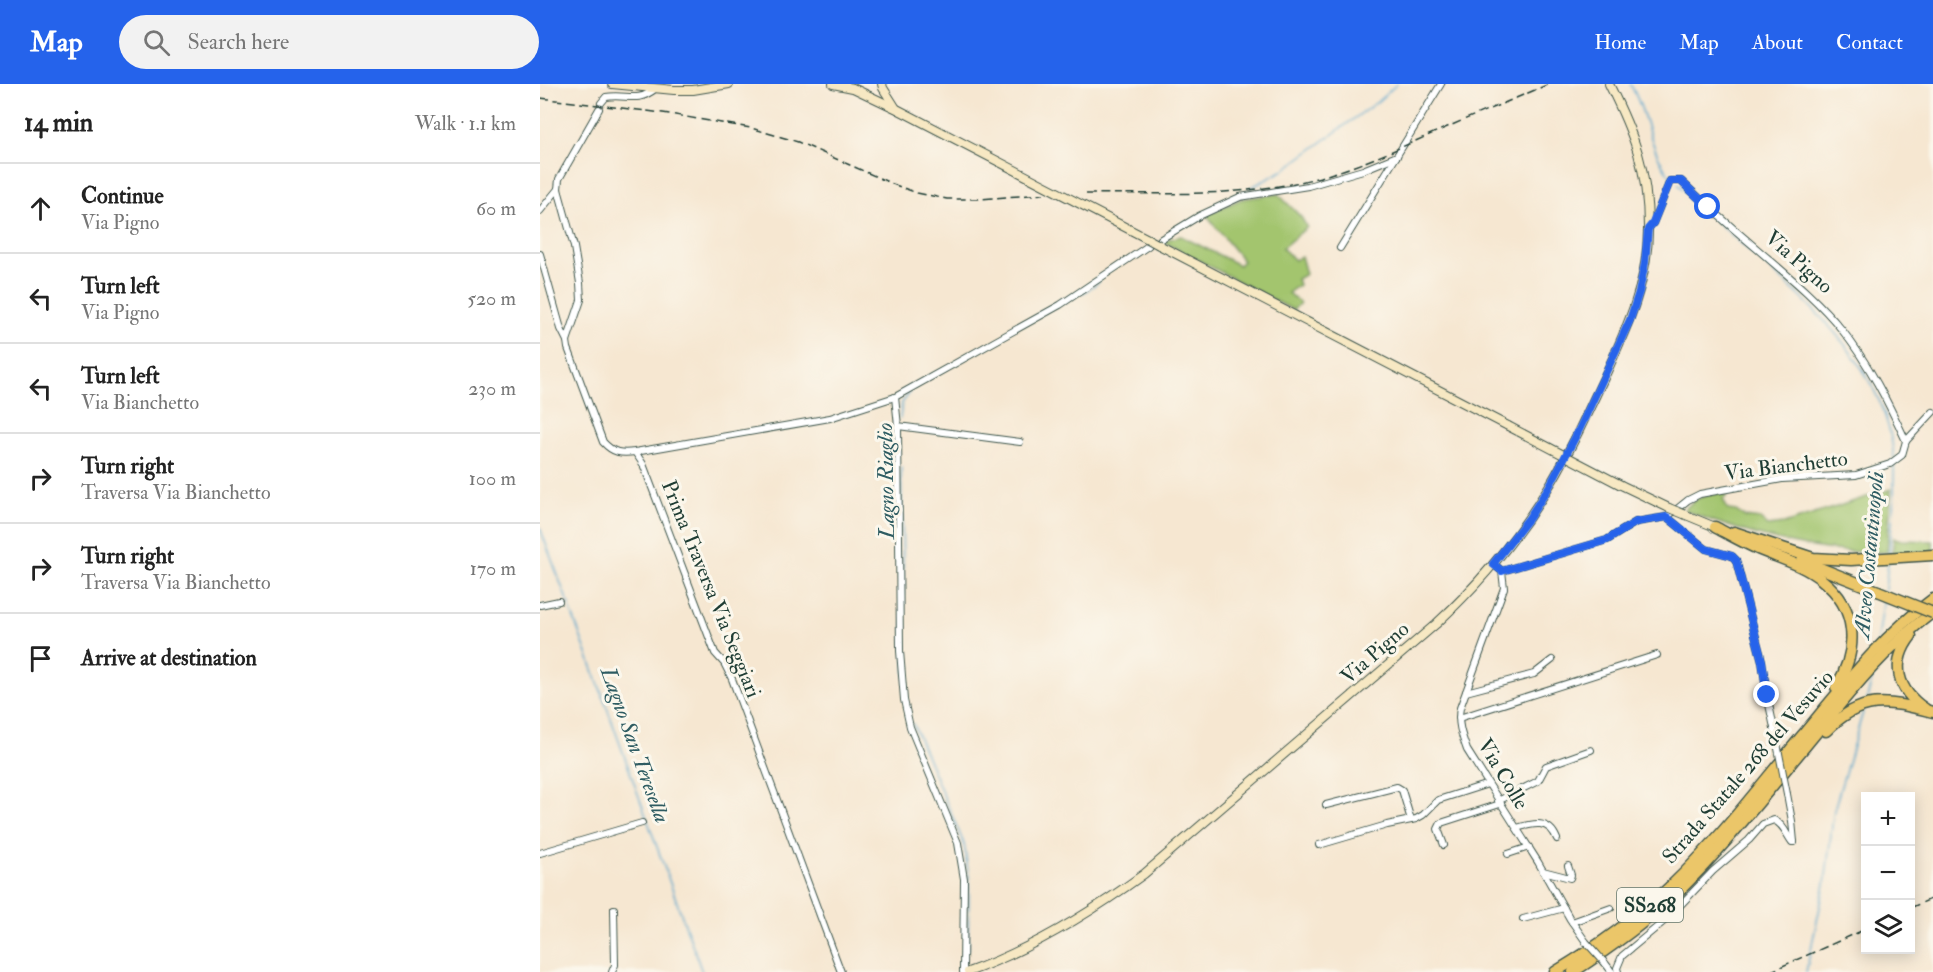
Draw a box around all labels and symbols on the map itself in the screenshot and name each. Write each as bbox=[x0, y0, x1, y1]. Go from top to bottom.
route start bbox=[1694, 193, 1720, 219]
street label: Via Pigno bbox=[1759, 224, 1839, 300]
water label: Lagno Riaglio bbox=[871, 422, 901, 540]
street label: Via Bianchetto bbox=[1723, 445, 1849, 487]
water label: Alveo Costantinopoli bbox=[1848, 470, 1890, 642]
street label: Prima Traversa Via Seggiari bbox=[655, 476, 767, 702]
street label: Via Pigno bbox=[1335, 616, 1415, 690]
water label: Lagno San Teresella bbox=[593, 662, 676, 827]
street label: Strada Statale 268 del Vesuvio bbox=[1656, 664, 1840, 870]
route end bbox=[1753, 681, 1779, 707]
street label: Via Colle bbox=[1471, 733, 1535, 815]
road number: SS268 bbox=[1617, 888, 1683, 922]

